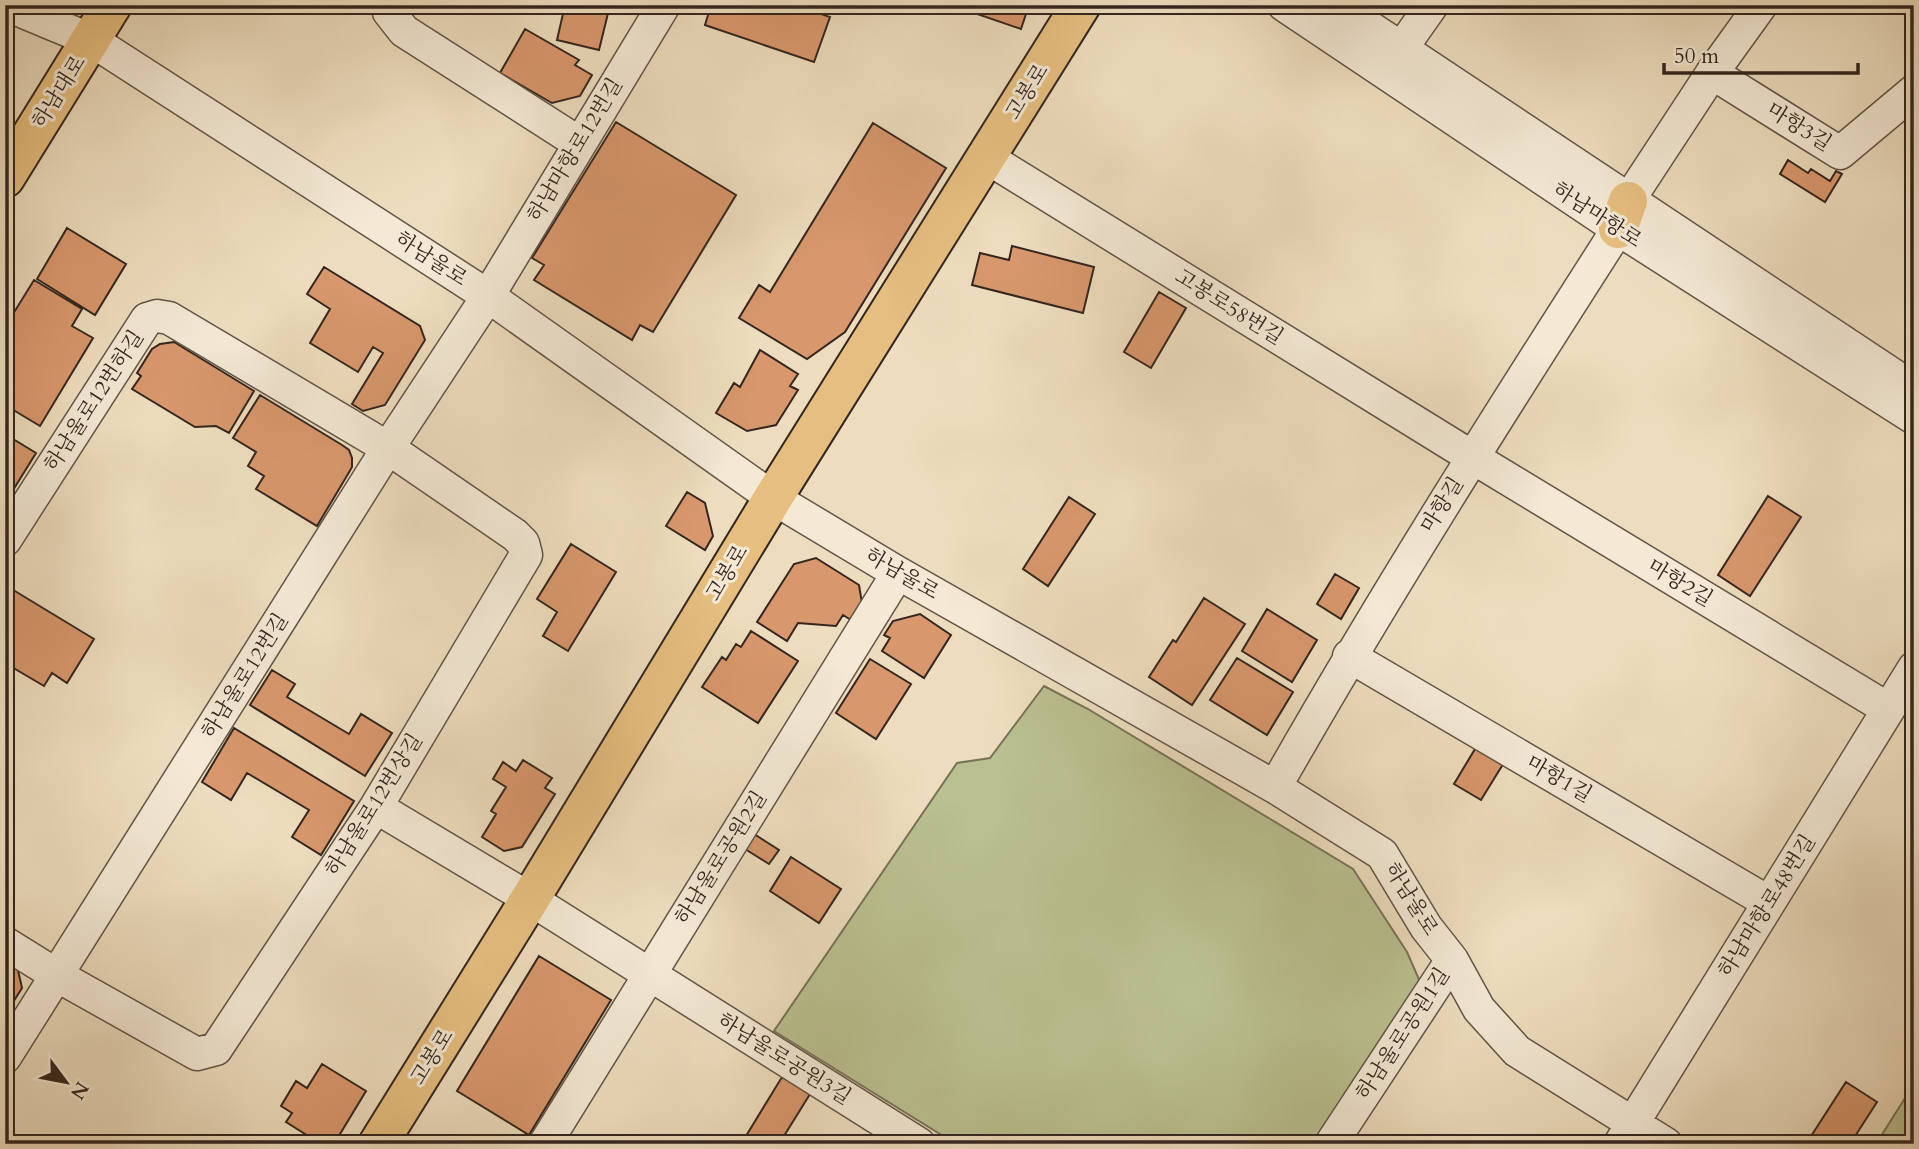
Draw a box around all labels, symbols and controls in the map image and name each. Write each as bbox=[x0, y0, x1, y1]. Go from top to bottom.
scale bar bbox=[1664, 32, 1858, 76]
text: 50 m bbox=[1674, 42, 1719, 71]
street label: 하남대로 bbox=[25, 50, 93, 134]
street label: 고봉로 bbox=[999, 59, 1055, 125]
street label: 하남마항로12번길 bbox=[520, 72, 630, 228]
street label: 마항3길 bbox=[1761, 96, 1837, 158]
street label: 하남마항로 bbox=[1547, 175, 1647, 255]
street label: 하남울로 bbox=[389, 225, 473, 293]
street label: 고봉로58번길 bbox=[1169, 262, 1289, 352]
street label: 하남울로12번하길 bbox=[37, 325, 151, 477]
street label: 마항길 bbox=[1414, 472, 1470, 538]
street label: 고봉로 bbox=[699, 539, 755, 607]
street label: 하남울로 bbox=[860, 541, 944, 607]
street label: 마항2길 bbox=[1642, 552, 1718, 614]
street label: 하남울로12번길 bbox=[195, 608, 295, 744]
street label: 하남울로12번상길 bbox=[318, 728, 430, 882]
street label: 마항1길 bbox=[1521, 749, 1597, 809]
street label: 하남울로공원2길 bbox=[668, 786, 774, 930]
street label: 하남마항로48번길 bbox=[1711, 829, 1823, 983]
street label: 하남울로 bbox=[1377, 857, 1445, 941]
street label: 하남울로공원1길 bbox=[1349, 962, 1457, 1106]
street label: 하남울로공원3길 bbox=[712, 1006, 856, 1112]
street label: 고봉로 bbox=[404, 1024, 460, 1090]
north arrow bbox=[32, 1048, 102, 1118]
text: N bbox=[64, 1077, 95, 1105]

